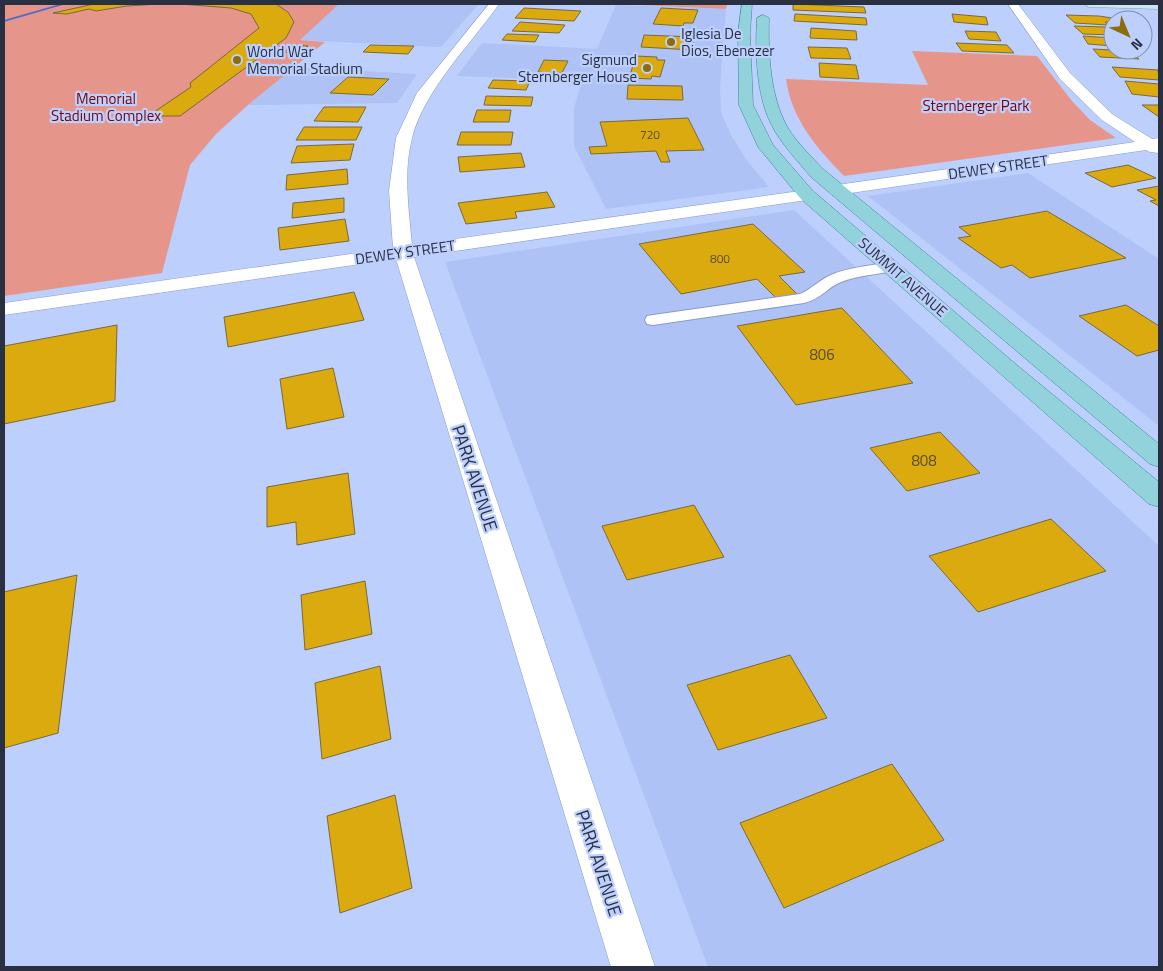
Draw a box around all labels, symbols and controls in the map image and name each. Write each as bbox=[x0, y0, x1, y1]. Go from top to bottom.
north arrow bbox=[1103, 10, 1153, 60]
place label: Iglesia De Dios, Ebenezer bbox=[681, 22, 774, 62]
text: N bbox=[1127, 34, 1148, 56]
marker: Iglesia De Dios, Ebenezer bbox=[665, 36, 677, 48]
place label: World War Memorial Stadium bbox=[247, 40, 363, 80]
place label: Sigmund Sternberger House bbox=[518, 48, 637, 88]
marker: World War Memorial Stadium bbox=[231, 54, 243, 66]
marker: Sigmund Sternberger House bbox=[641, 62, 653, 74]
park label: Memorial Stadium Complex bbox=[51, 87, 161, 127]
park label: Sternberger Park bbox=[922, 94, 1030, 117]
house number: 720 bbox=[640, 125, 660, 144]
street label: DEWEY STREET bbox=[947, 149, 1050, 185]
street label: SUMMIT AVENUE bbox=[853, 232, 953, 322]
street label: DEWEY STREET bbox=[354, 234, 457, 270]
house number: 800 bbox=[710, 249, 730, 268]
house number: 806 bbox=[809, 343, 835, 366]
street label: PARK AVENUE bbox=[445, 421, 505, 535]
house number: 808 bbox=[911, 449, 937, 472]
street label: PARK AVENUE bbox=[569, 806, 629, 920]

